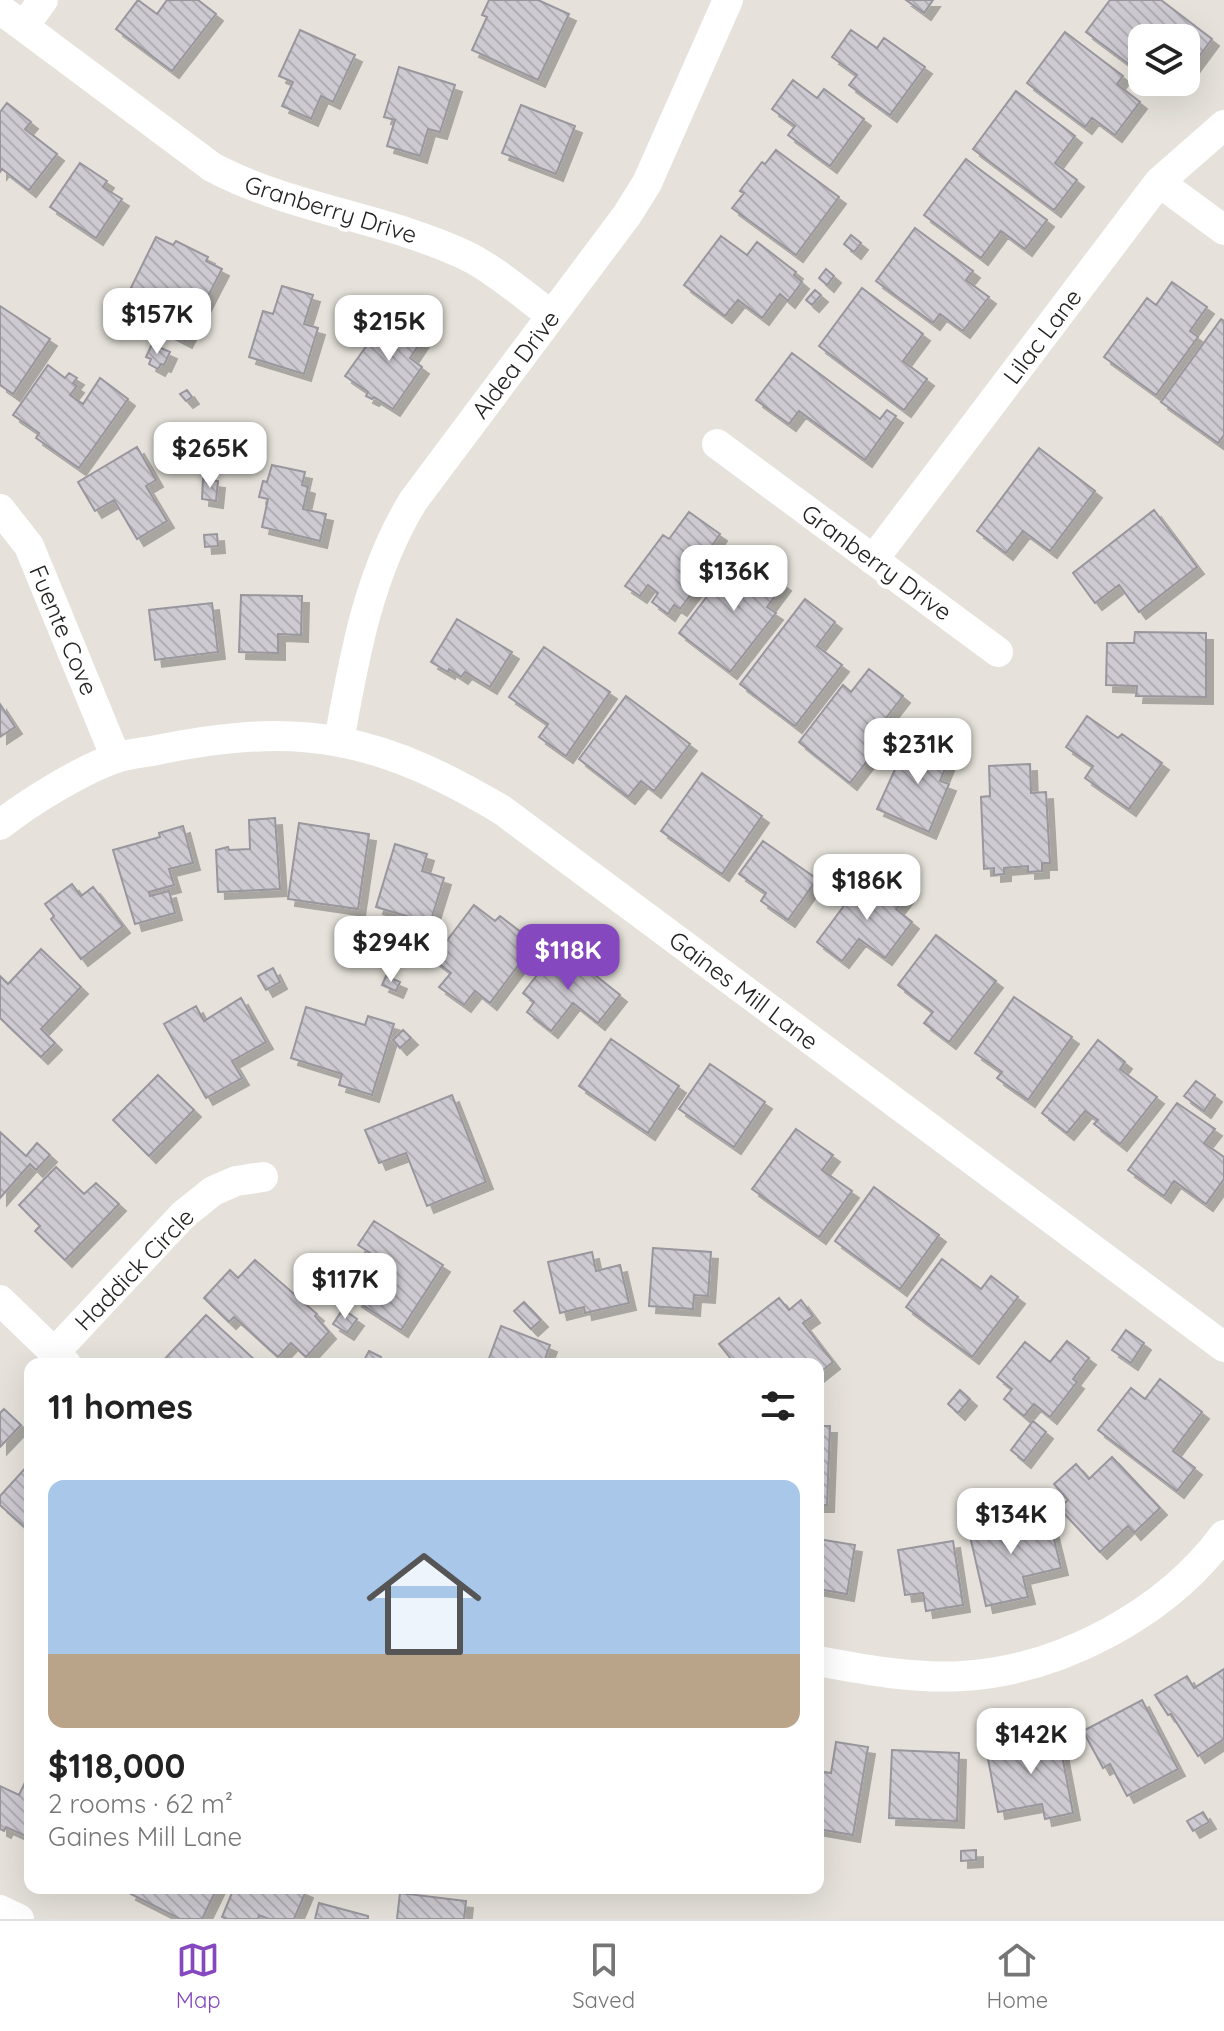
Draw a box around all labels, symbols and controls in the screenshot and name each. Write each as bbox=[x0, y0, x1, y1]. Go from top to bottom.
map controls bbox=[1128, 24, 1200, 96]
button: layers bbox=[1128, 24, 1200, 96]
street label: Granberry Drive bbox=[241, 169, 421, 249]
street label: Lilac Lane bbox=[996, 282, 1088, 390]
pin: $157K bbox=[101, 288, 213, 356]
pin: $215K bbox=[333, 295, 445, 363]
text: $157K bbox=[121, 297, 193, 330]
text: $215K bbox=[353, 304, 425, 337]
street label: Aldea Drive bbox=[465, 304, 565, 424]
pin: $265K bbox=[154, 422, 266, 490]
text: $265K bbox=[172, 431, 248, 464]
street label: Granberry Drive bbox=[796, 497, 958, 627]
pin: $136K bbox=[678, 545, 790, 613]
text: $136K bbox=[698, 554, 770, 587]
street label: Fuente Cove bbox=[23, 560, 105, 700]
pin: $231K bbox=[862, 718, 974, 786]
text: $231K bbox=[882, 727, 954, 760]
pin: $186K bbox=[811, 854, 923, 922]
text: $186K bbox=[831, 863, 903, 896]
pin: $294K bbox=[335, 916, 447, 984]
pin: $118K bbox=[512, 924, 624, 992]
street label: Gaines Mill Lane bbox=[663, 924, 825, 1056]
text: $294K bbox=[352, 925, 430, 958]
text: $118K bbox=[534, 933, 602, 966]
street label: Haddick Circle bbox=[68, 1202, 200, 1336]
pin: $117K bbox=[289, 1253, 401, 1321]
text: $117K bbox=[311, 1262, 379, 1295]
icon: filters bbox=[756, 1384, 800, 1428]
text: 11 homes bbox=[48, 1385, 193, 1428]
pin: $134K bbox=[955, 1488, 1067, 1556]
text: $134K bbox=[975, 1497, 1047, 1530]
icon: home bbox=[352, 1532, 496, 1676]
pin: $142K bbox=[975, 1708, 1087, 1776]
text: $142K bbox=[995, 1717, 1067, 1750]
text: $118,000 bbox=[48, 1744, 185, 1787]
text: 2 rooms · 62 m² bbox=[48, 1787, 233, 1820]
text: Gaines Mill Lane bbox=[48, 1820, 242, 1853]
tab: Map bbox=[176, 1938, 221, 2014]
tab: Saved bbox=[572, 1938, 635, 2014]
tab: Home bbox=[987, 1938, 1048, 2014]

